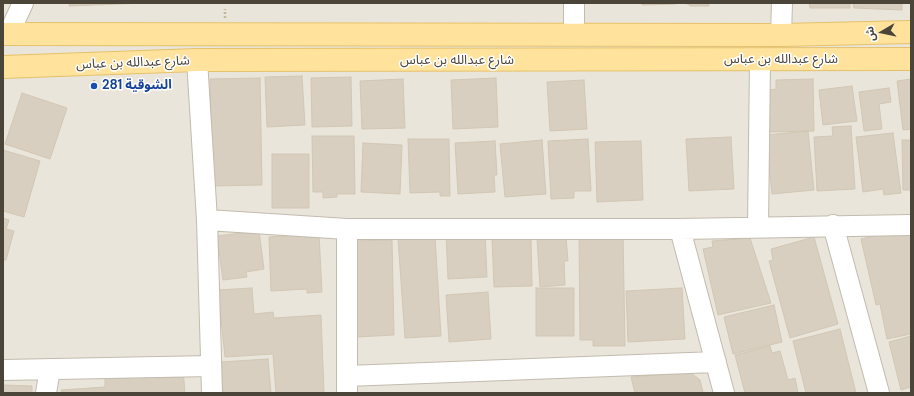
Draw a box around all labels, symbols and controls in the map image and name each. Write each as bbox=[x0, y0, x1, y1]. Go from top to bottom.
north arrow bbox=[862, 12, 902, 52]
text: ش bbox=[862, 25, 878, 42]
street label: شارع عبدالله بن عباس bbox=[724, 52, 838, 68]
street label: شارع عبدالله بن عباس bbox=[76, 53, 190, 73]
street label: شارع عبدالله بن عباس bbox=[400, 53, 514, 69]
place label: الشوقية 281 bbox=[102, 78, 172, 94]
marker: الشوقية 281 bbox=[89, 81, 99, 91]

